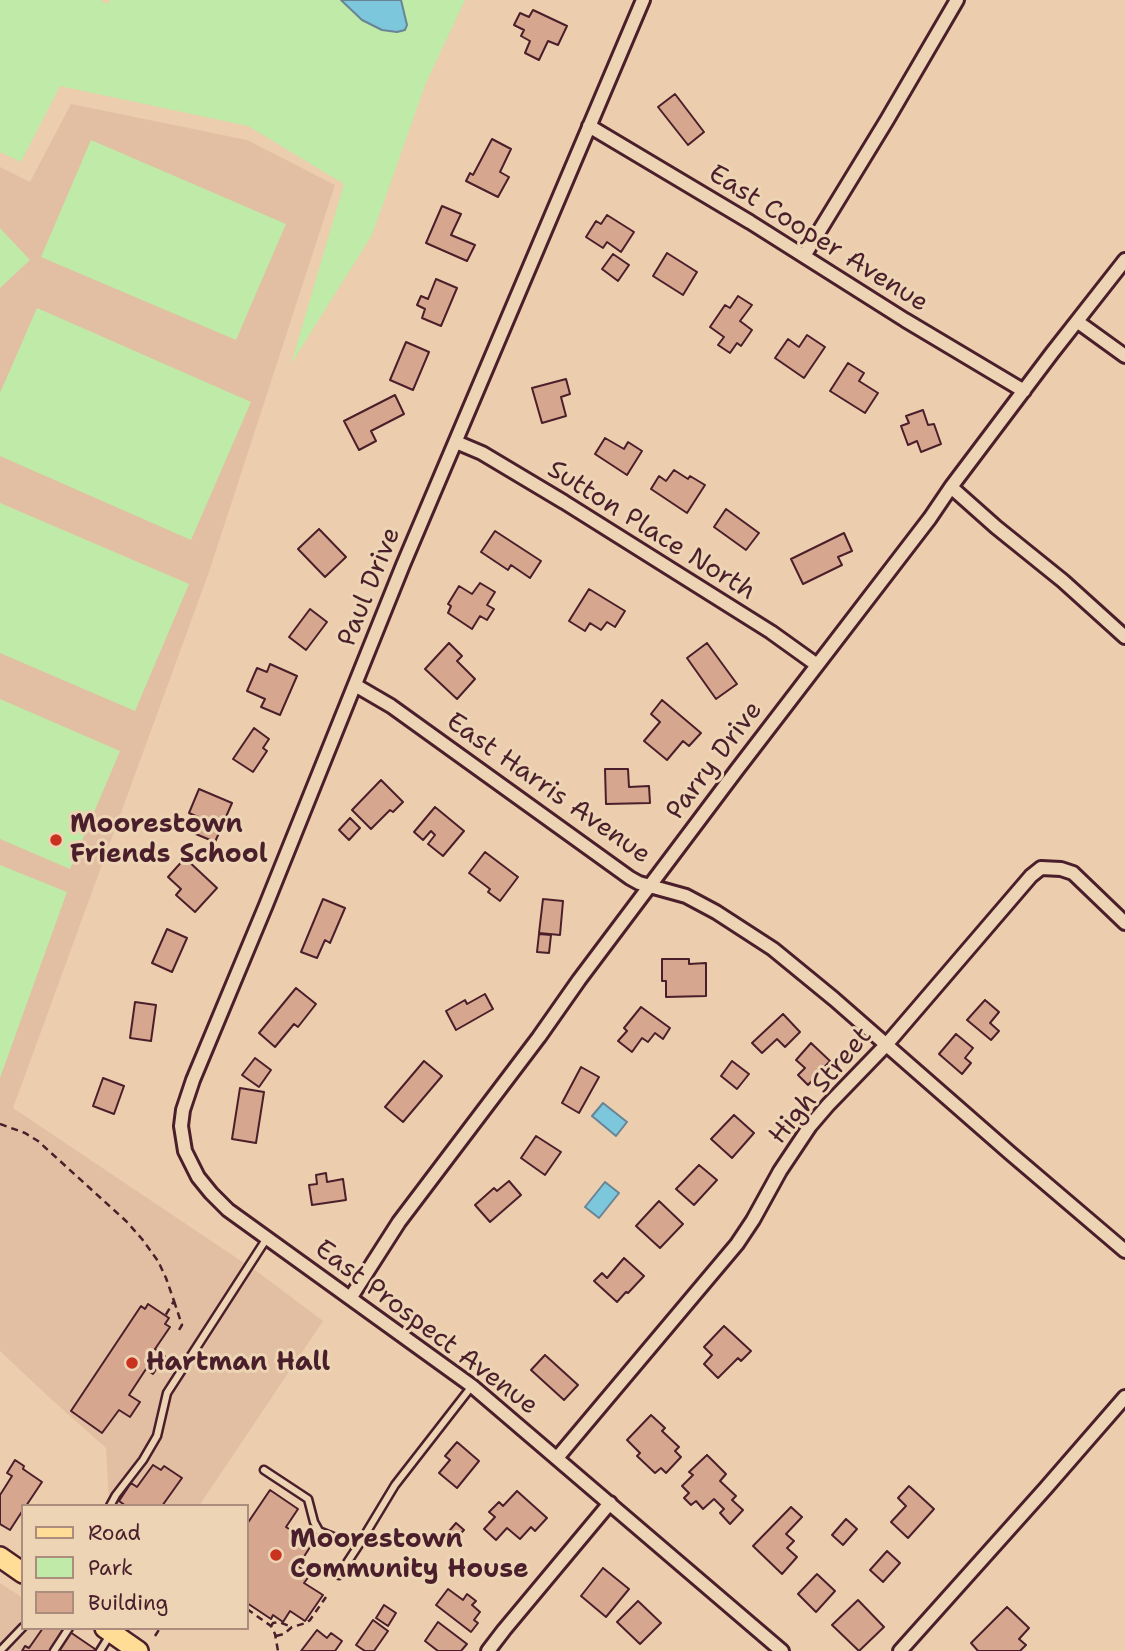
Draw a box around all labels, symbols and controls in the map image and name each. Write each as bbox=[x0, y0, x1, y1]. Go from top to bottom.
street label: East Cooper Avenue bbox=[702, 159, 934, 319]
street label: Sutton Place North bbox=[541, 454, 761, 608]
street label: Paul Drive bbox=[332, 523, 408, 651]
street label: Parry Drive bbox=[660, 696, 770, 826]
street label: East Harris Avenue bbox=[440, 707, 656, 871]
place label: Moorestown Friends School bbox=[70, 809, 268, 870]
marker: Moorestown Friends School bbox=[48, 832, 64, 848]
street label: High Street bbox=[763, 1021, 879, 1151]
street label: East Prospect Avenue bbox=[308, 1234, 544, 1422]
place label: Hartman Hall bbox=[146, 1347, 330, 1379]
marker: Hartman Hall bbox=[124, 1355, 140, 1371]
legend bbox=[21, 1504, 248, 1630]
text: Road bbox=[88, 1519, 141, 1547]
place label: Moorestown Community House bbox=[290, 1524, 529, 1586]
marker: Moorestown Community House bbox=[268, 1547, 284, 1563]
text: Park bbox=[88, 1554, 133, 1582]
text: Building bbox=[88, 1589, 168, 1617]

